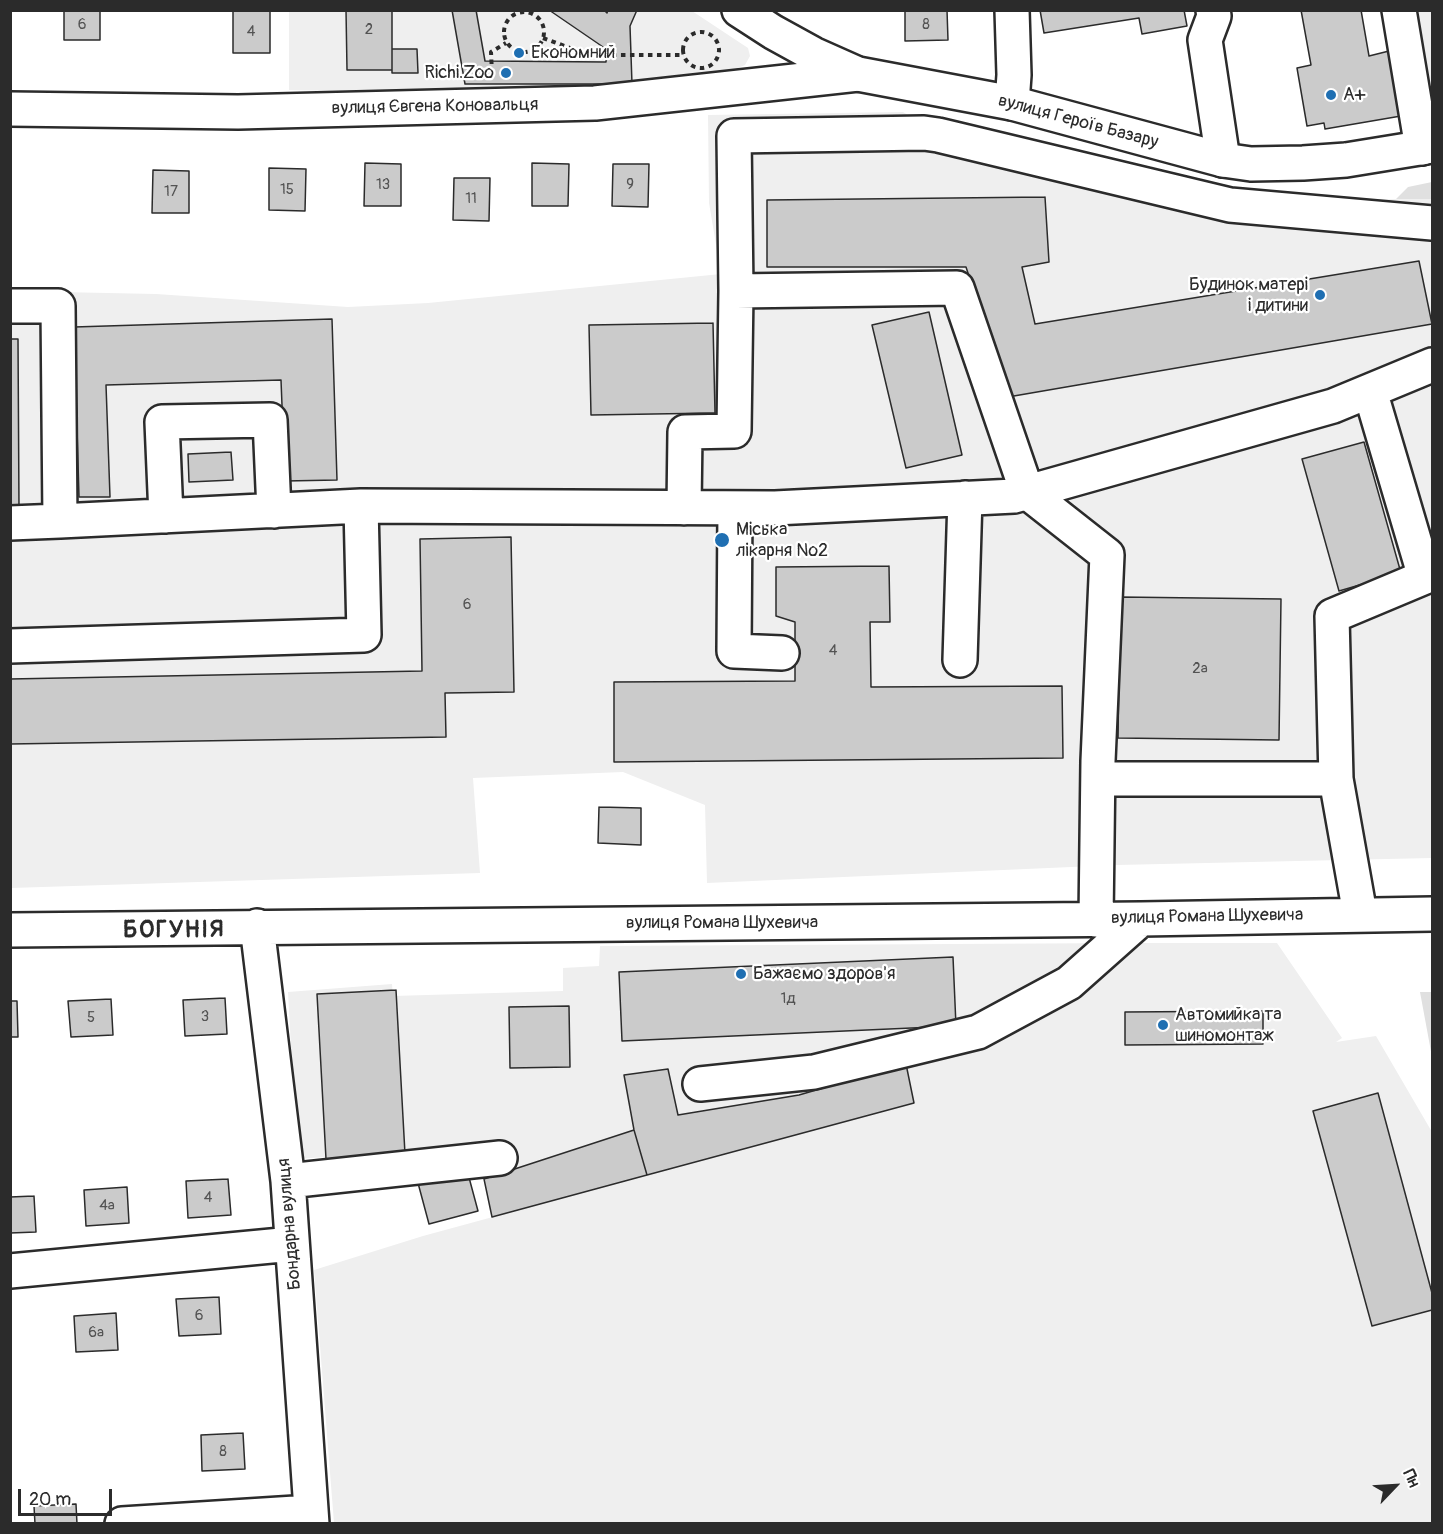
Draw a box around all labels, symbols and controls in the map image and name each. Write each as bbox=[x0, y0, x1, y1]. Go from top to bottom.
house number: 6 bbox=[78, 16, 86, 34]
house number: 8 bbox=[922, 16, 930, 34]
house number: 2 bbox=[365, 21, 373, 39]
house number: 4 bbox=[247, 23, 255, 41]
place label: Економний bbox=[531, 42, 615, 64]
marker: Економний bbox=[512, 46, 526, 60]
place label: Richi.Zoo bbox=[425, 62, 494, 84]
marker: Richi.Zoo bbox=[499, 66, 513, 80]
place label: A+ bbox=[1343, 84, 1365, 106]
marker: A+ bbox=[1324, 88, 1338, 102]
street label: вулиця Героїв Базару bbox=[996, 90, 1160, 154]
street label: вулиця Євгена Коновальця bbox=[331, 94, 539, 120]
house number: 13 bbox=[376, 176, 390, 194]
house number: 9 bbox=[626, 176, 634, 194]
house number: 15 bbox=[280, 181, 294, 199]
house number: 17 bbox=[164, 183, 178, 201]
house number: 11 bbox=[465, 190, 477, 208]
place label: Будинок матері і дитини bbox=[1189, 274, 1308, 316]
marker: Будинок матері і дитини bbox=[1313, 288, 1327, 302]
place label: Міська лікарня №2 bbox=[736, 519, 828, 562]
marker: Міська лікарня №2 bbox=[713, 531, 731, 549]
house number: 6 bbox=[463, 596, 471, 614]
house number: 4 bbox=[829, 642, 837, 660]
house number: 2а bbox=[1192, 660, 1208, 678]
street label: вулиця Романа Шухевича bbox=[1111, 905, 1303, 929]
street label: вулиця Романа Шухевича bbox=[626, 912, 818, 934]
district label: БОГУНІЯ bbox=[123, 917, 225, 945]
place label: Бажаємо здоров'я bbox=[753, 963, 895, 985]
marker: Бажаємо здоров'я bbox=[734, 967, 748, 981]
house number: 1д bbox=[781, 990, 795, 1008]
place label: Автомийка та шиномонтаж bbox=[1175, 1004, 1282, 1046]
house number: 3 bbox=[201, 1008, 209, 1026]
house number: 5 bbox=[87, 1009, 95, 1027]
marker: Автомийка та шиномонтаж bbox=[1156, 1018, 1170, 1032]
street label: Бондарна вулиця bbox=[273, 1157, 307, 1291]
house number: 4 bbox=[204, 1189, 212, 1207]
house number: 4а bbox=[99, 1197, 115, 1215]
house number: 6 bbox=[195, 1307, 203, 1325]
house number: 6а bbox=[88, 1324, 104, 1342]
house number: 8 bbox=[219, 1443, 227, 1461]
north arrow bbox=[1365, 1456, 1425, 1516]
text: Пн bbox=[1399, 1466, 1424, 1491]
scale bar bbox=[21, 1477, 116, 1515]
text: 20 m bbox=[29, 1488, 71, 1511]

